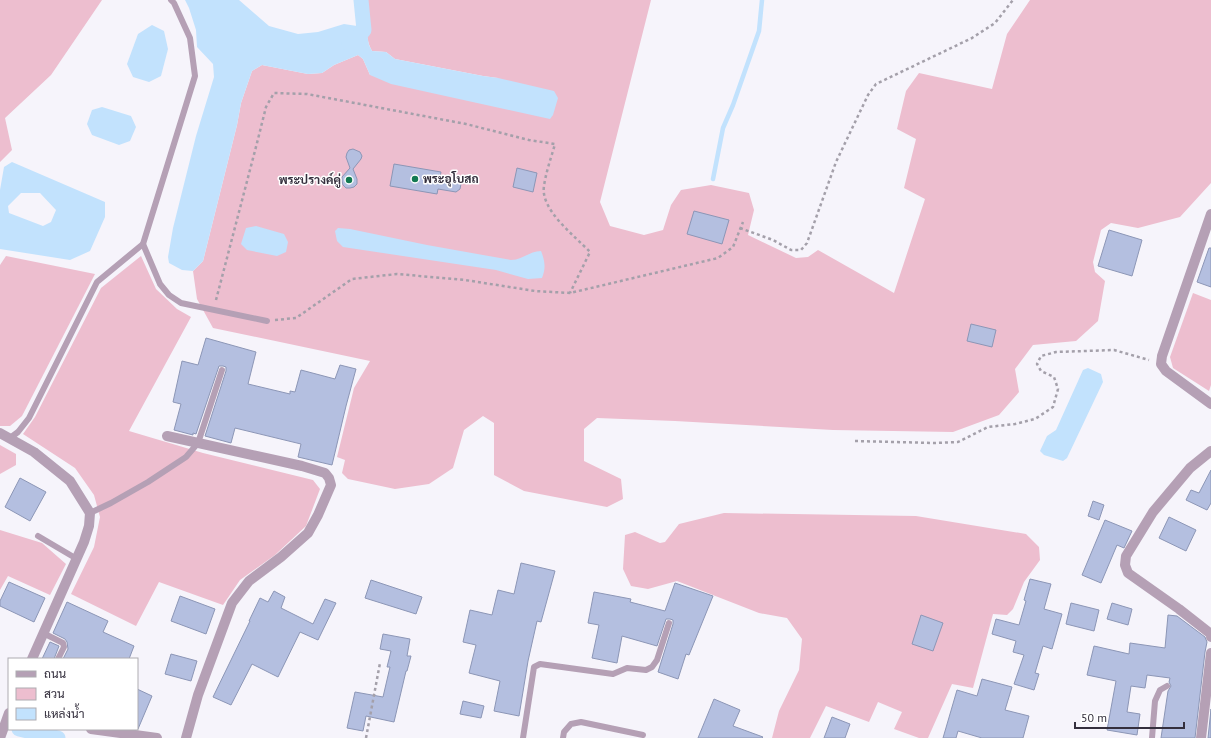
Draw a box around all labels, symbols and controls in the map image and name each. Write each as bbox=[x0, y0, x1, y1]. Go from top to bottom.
place label: พระอุโบสถ bbox=[423, 171, 479, 187]
place label: พระปรางค์คู่ bbox=[279, 172, 341, 188]
marker: พระอุโบสถ bbox=[410, 174, 420, 184]
marker: พระปรางค์คู่ bbox=[344, 175, 354, 185]
legend bbox=[8, 658, 138, 730]
text: ถนน bbox=[44, 666, 67, 681]
text: สวน bbox=[44, 686, 65, 701]
text: แหล่งน้ำ bbox=[44, 703, 84, 721]
scale bar bbox=[1075, 704, 1184, 730]
text: 50 m bbox=[1081, 710, 1107, 725]

